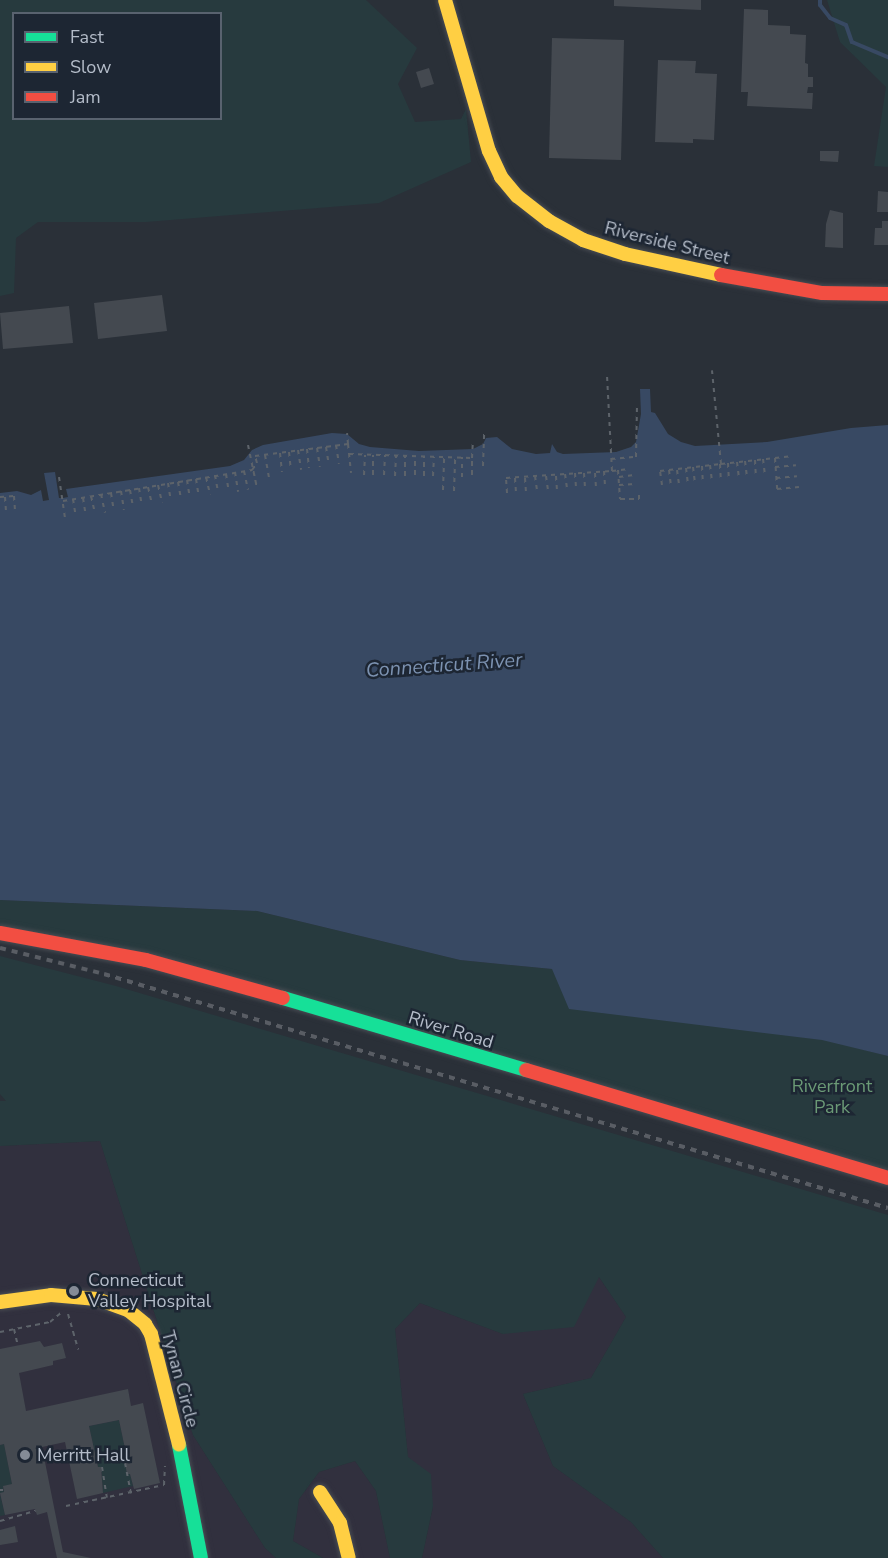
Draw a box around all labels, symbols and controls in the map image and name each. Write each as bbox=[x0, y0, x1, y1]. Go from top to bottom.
legend bbox=[12, 12, 222, 120]
text: Fast bbox=[70, 25, 104, 49]
text: Slow bbox=[70, 55, 111, 79]
text: Jam bbox=[70, 85, 101, 109]
street label: Riverside Street bbox=[602, 217, 732, 269]
water label: Connecticut River bbox=[365, 648, 523, 682]
street label: River Road bbox=[406, 1007, 496, 1053]
park label: Riverfront Park bbox=[792, 1076, 872, 1118]
place label: Connecticut Valley Hospital bbox=[88, 1270, 211, 1312]
marker: Connecticut Valley Hospital bbox=[65, 1282, 83, 1300]
street label: Tynan Circle bbox=[157, 1328, 203, 1430]
place label: Merritt Hall bbox=[37, 1444, 130, 1466]
marker: Merritt Hall bbox=[18, 1448, 32, 1462]

